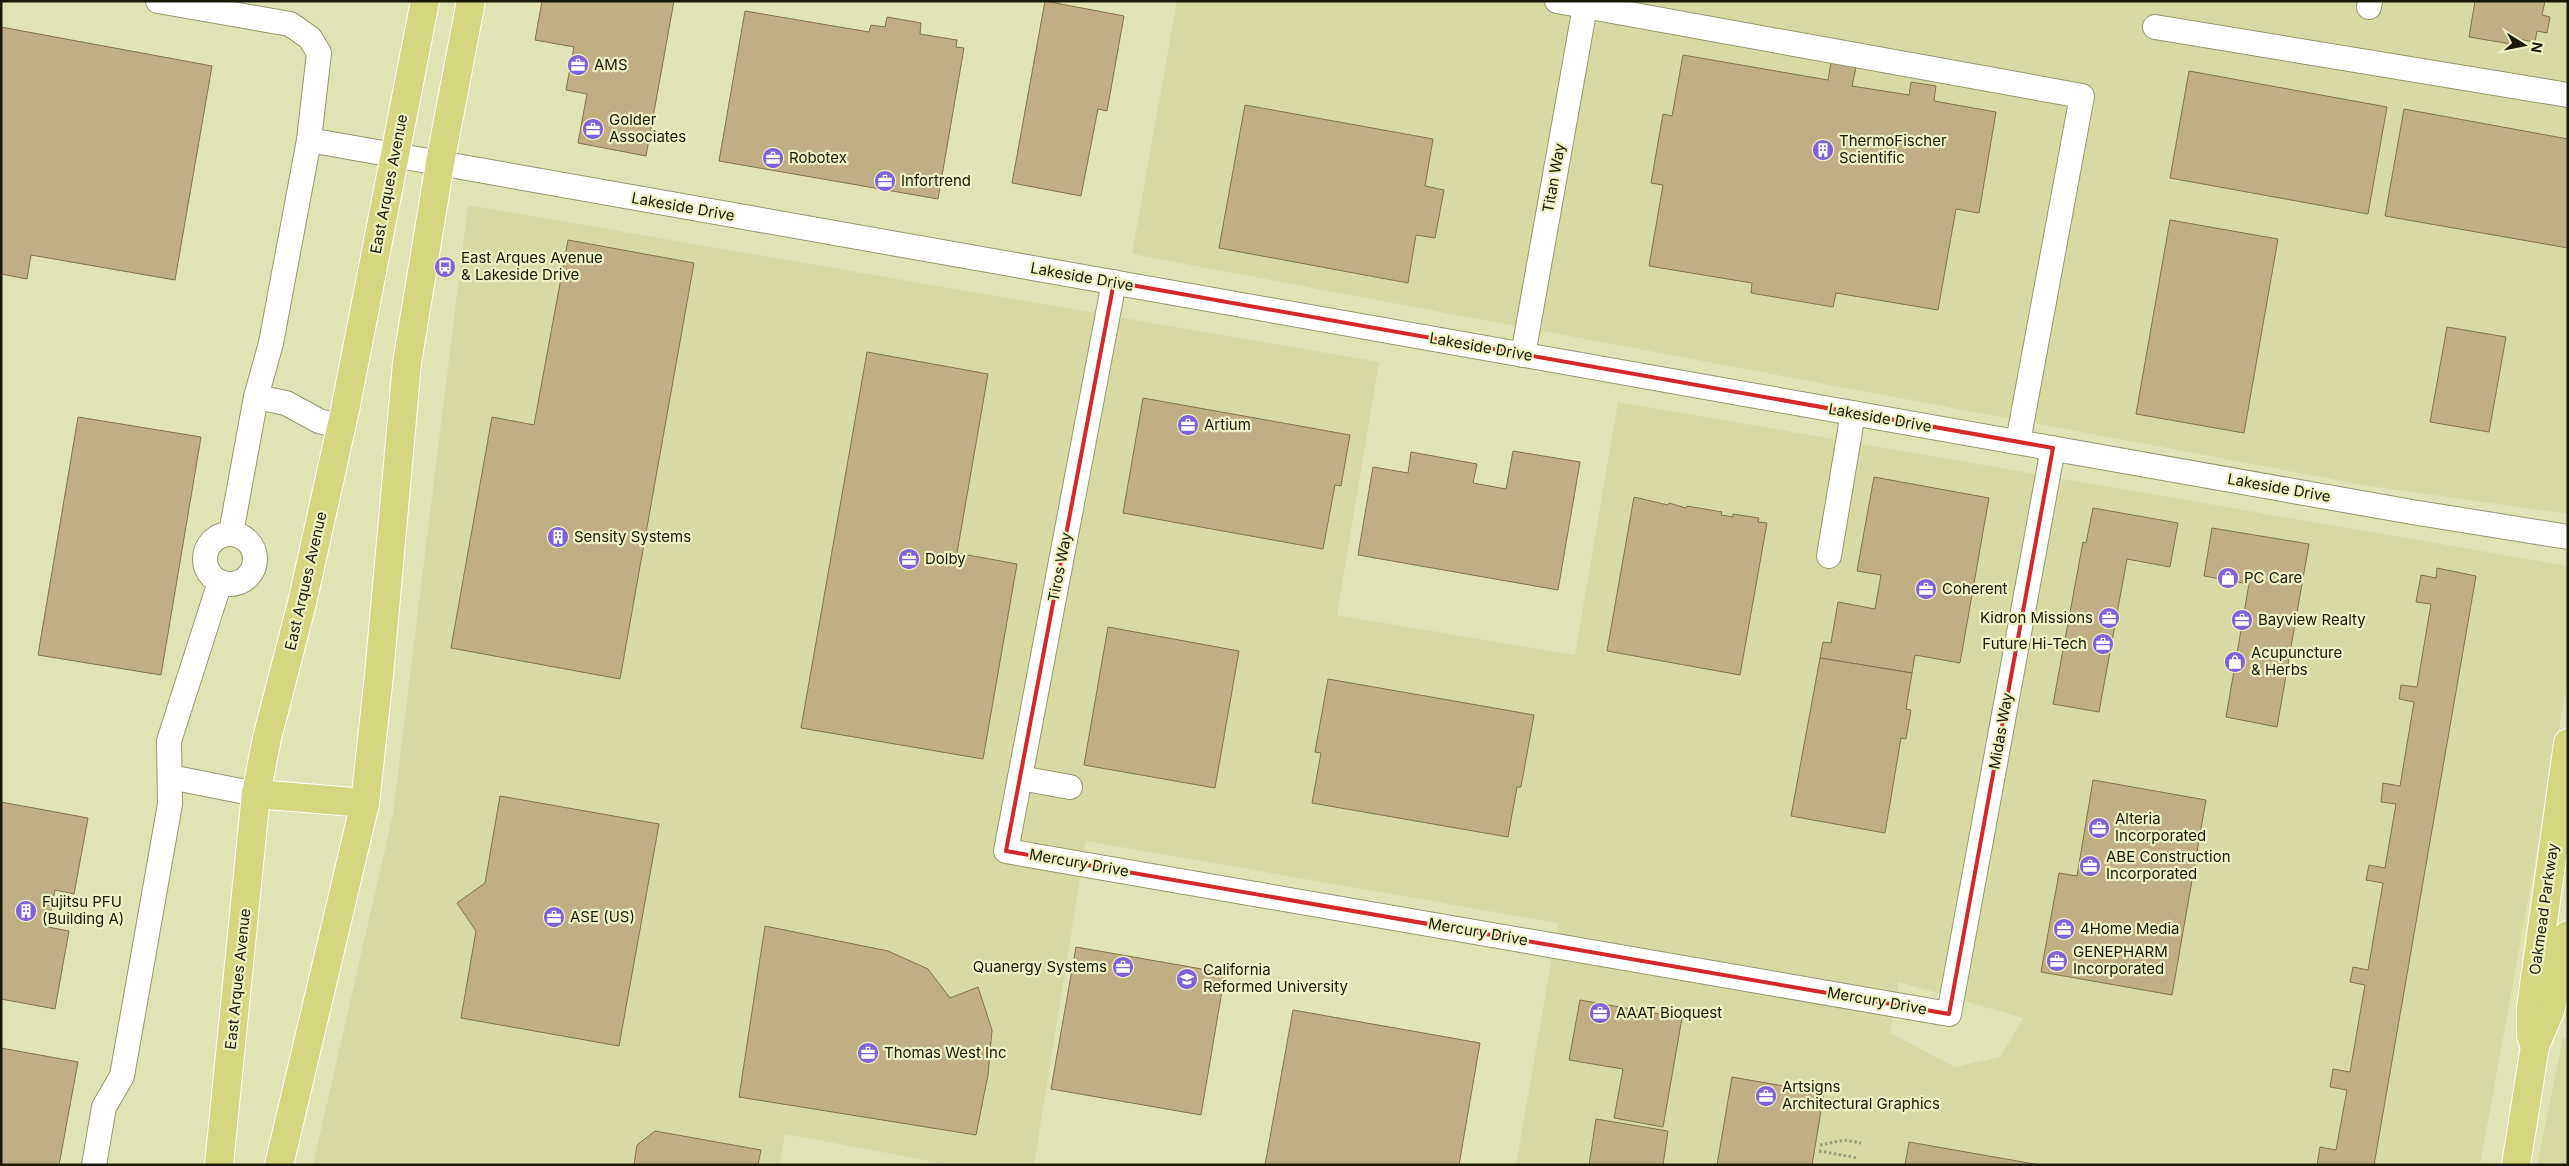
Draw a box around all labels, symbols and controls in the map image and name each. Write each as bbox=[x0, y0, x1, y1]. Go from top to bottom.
north arrow bbox=[2499, 20, 2549, 70]
text: N bbox=[2528, 41, 2547, 54]
office icon: AMS bbox=[566, 53, 590, 77]
place label: AMS bbox=[594, 55, 628, 74]
place label: Golder Associates bbox=[609, 110, 686, 146]
street label: East Arques Avenue bbox=[366, 112, 411, 255]
office icon: Golder Associates bbox=[581, 117, 605, 141]
place label: ThermoFischer Scientific bbox=[1839, 131, 1947, 167]
building icon: ThermoFischer Scientific bbox=[1811, 138, 1835, 162]
street label: Titan Way bbox=[1538, 141, 1569, 214]
office icon: Robotex bbox=[761, 146, 785, 170]
place label: Robotex bbox=[789, 148, 847, 167]
office icon: Infortrend bbox=[873, 169, 897, 193]
place label: Infortrend bbox=[901, 171, 971, 190]
street label: Lakeside Drive bbox=[630, 188, 736, 225]
place label: East Arques Avenue & Lakeside Drive bbox=[461, 248, 603, 284]
bus stop icon: East Arques Avenue & Lakeside Drive bbox=[433, 255, 457, 279]
street label: Lakeside Drive bbox=[1029, 258, 1135, 295]
street label: Lakeside Drive bbox=[1428, 328, 1534, 365]
street label: Lakeside Drive bbox=[1827, 399, 1933, 436]
office icon: Artium bbox=[1176, 413, 1200, 437]
place label: Artium bbox=[1204, 415, 1251, 434]
street label: Lakeside Drive bbox=[2226, 469, 2332, 506]
street label: East Arques Avenue bbox=[280, 510, 331, 652]
building icon: Sensity Systems bbox=[546, 525, 570, 549]
place label: Sensity Systems bbox=[574, 527, 691, 546]
street label: Tiros Way bbox=[1043, 530, 1076, 603]
office icon: Dolby bbox=[897, 547, 921, 571]
place label: Dolby bbox=[925, 549, 966, 568]
shop icon: PC Care bbox=[2216, 566, 2240, 590]
place label: PC Care bbox=[2244, 568, 2302, 587]
office icon: Coherent bbox=[1914, 577, 1938, 601]
place label: Coherent bbox=[1942, 579, 2008, 598]
office icon: Kidron Missions bbox=[2097, 606, 2121, 630]
place label: Kidron Missions bbox=[1980, 608, 2093, 627]
office icon: Bayview Realty bbox=[2230, 608, 2254, 632]
place label: Bayview Realty bbox=[2258, 610, 2366, 629]
office icon: Future Hi-Tech bbox=[2091, 632, 2115, 656]
place label: Future Hi-Tech bbox=[1982, 634, 2087, 653]
place label: Acupuncture & Herbs bbox=[2251, 643, 2342, 679]
shop icon: Acupuncture & Herbs bbox=[2223, 650, 2247, 674]
street label: Midas Way bbox=[1984, 691, 2017, 771]
place label: Alteria Incorporated bbox=[2115, 809, 2206, 845]
office icon: Alteria Incorporated bbox=[2087, 816, 2111, 840]
street label: Oakmead Parkway bbox=[2525, 841, 2562, 976]
street label: Mercury Drive bbox=[1028, 844, 1130, 881]
place label: ABE Construction Incorporated bbox=[2106, 847, 2231, 883]
office icon: ABE Construction Incorporated bbox=[2078, 854, 2102, 878]
place label: Fujitsu PFU (Building A) bbox=[42, 892, 124, 928]
building icon: Fujitsu PFU (Building A) bbox=[14, 899, 38, 923]
office icon: ASE (US) bbox=[542, 905, 566, 929]
street label: East Arques Avenue bbox=[221, 907, 254, 1050]
place label: ASE (US) bbox=[570, 907, 635, 926]
street label: Mercury Drive bbox=[1427, 913, 1529, 950]
office icon: 4Home Media bbox=[2052, 917, 2076, 941]
place label: 4Home Media bbox=[2080, 919, 2179, 938]
place label: GENEPHARM Incorporated bbox=[2073, 942, 2168, 978]
office icon: GENEPHARM Incorporated bbox=[2045, 949, 2069, 973]
office icon: Quanergy Systems bbox=[1111, 955, 1135, 979]
place label: Quanergy Systems bbox=[973, 957, 1107, 976]
place label: California Reformed University bbox=[1203, 960, 1348, 996]
school or university icon: California Reformed University bbox=[1175, 967, 1199, 991]
street label: Mercury Drive bbox=[1826, 982, 1928, 1019]
office icon: AAAT Bioquest bbox=[1588, 1001, 1612, 1025]
place label: AAAT Bioquest bbox=[1616, 1003, 1722, 1022]
office icon: Thomas West Inc bbox=[856, 1041, 880, 1065]
place label: Thomas West Inc bbox=[884, 1043, 1007, 1062]
place label: Artsigns Architectural Graphics bbox=[1782, 1077, 1940, 1113]
office icon: Artsigns Architectural Graphics bbox=[1754, 1084, 1778, 1108]

